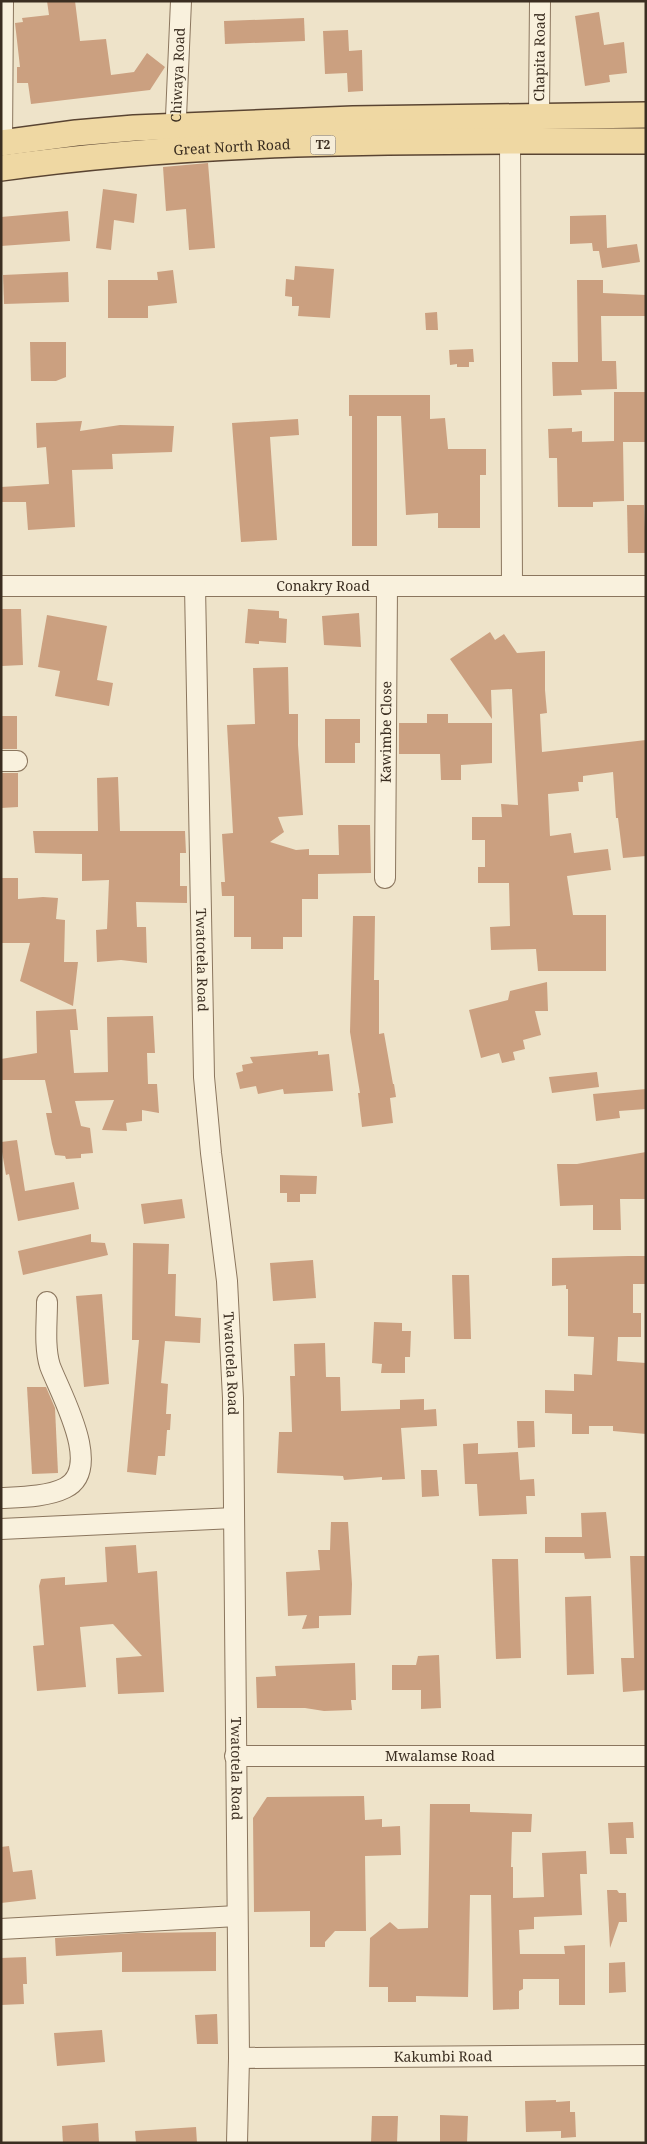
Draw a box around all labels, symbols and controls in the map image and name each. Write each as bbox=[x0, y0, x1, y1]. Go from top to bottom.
street label: Chapita Road bbox=[529, 12, 549, 101]
street label: Chiwaya Road bbox=[166, 27, 189, 123]
street label: Great North Road bbox=[173, 134, 291, 159]
road number: T2 bbox=[310, 136, 336, 154]
street label: Conakry Road bbox=[276, 576, 370, 595]
street label: Kawimbe Close bbox=[376, 681, 395, 783]
street label: Twatotela Road bbox=[192, 908, 213, 1012]
street label: Twatotela Road bbox=[220, 1311, 243, 1416]
street label: Twatotela Road bbox=[227, 1717, 247, 1821]
street label: Mwalamse Road bbox=[385, 1746, 495, 1765]
street label: Kakumbi Road bbox=[394, 2046, 493, 2066]

